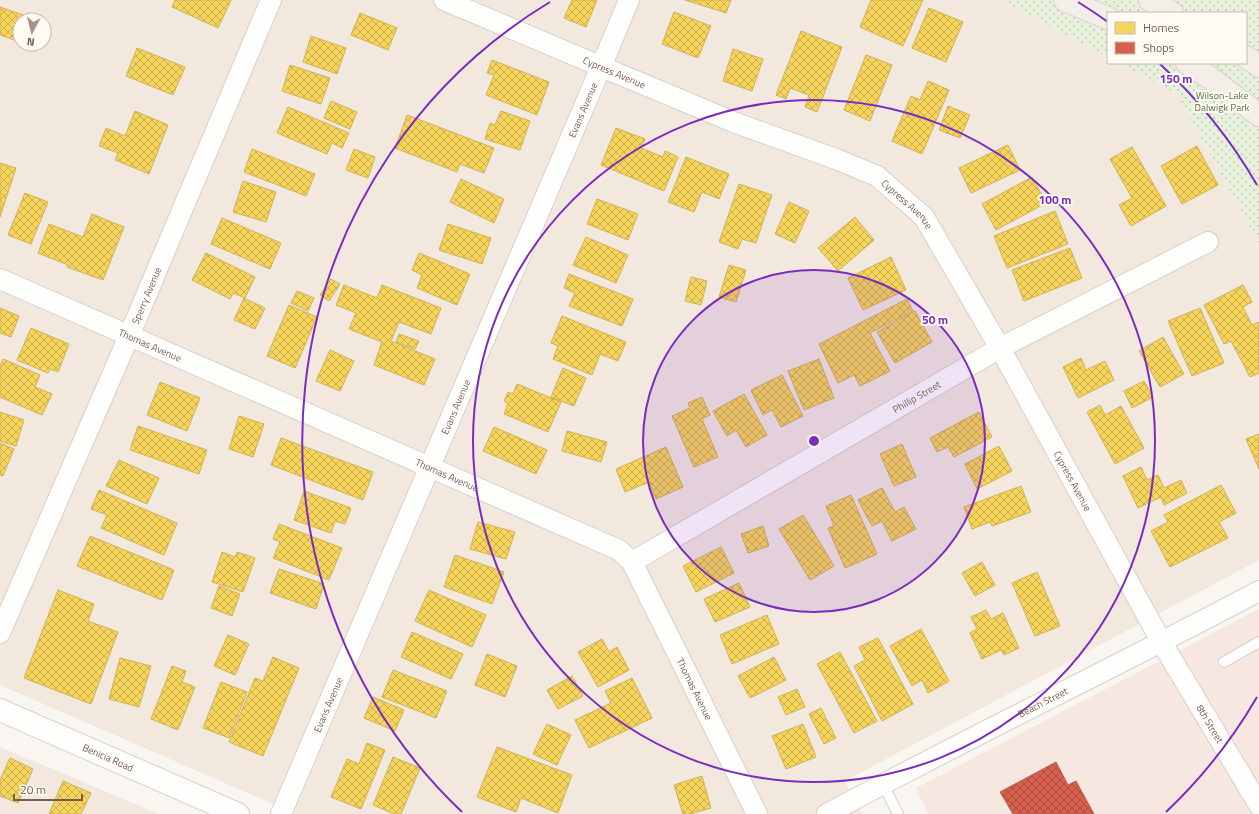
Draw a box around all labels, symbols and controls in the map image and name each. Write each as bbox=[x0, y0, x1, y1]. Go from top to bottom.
north arrow bbox=[12, 12, 52, 52]
legend bbox=[1107, 12, 1247, 64]
text: Homes bbox=[1143, 18, 1179, 37]
text: N bbox=[26, 34, 36, 50]
text: Shops bbox=[1143, 38, 1175, 57]
street label: Cypress Avenue bbox=[581, 53, 648, 92]
text: 150 m bbox=[1160, 69, 1192, 88]
street label: Evans Avenue bbox=[565, 80, 602, 140]
park label: Wilson-Lake Dalwigk Park bbox=[1195, 88, 1250, 115]
street label: Cypress Avenue bbox=[878, 176, 936, 232]
text: 100 m bbox=[1039, 190, 1071, 209]
street label: Sperry Avenue bbox=[128, 264, 165, 327]
text: 50 m bbox=[922, 310, 948, 329]
street label: Thomas Avenue bbox=[116, 325, 184, 366]
street label: Evans Avenue bbox=[437, 377, 474, 437]
street label: Phillip Street bbox=[890, 377, 944, 417]
centre of rings bbox=[807, 434, 821, 448]
street label: Cypress Avenue bbox=[1050, 448, 1095, 514]
street label: Thomas Avenue bbox=[413, 455, 481, 496]
street label: Thomas Avenue bbox=[673, 655, 716, 723]
street label: Evans Avenue bbox=[310, 675, 347, 735]
street label: Beach Street bbox=[1015, 683, 1071, 721]
street label: 8th Street bbox=[1193, 702, 1228, 747]
street label: Benicia Road bbox=[80, 740, 136, 775]
scale bar bbox=[14, 776, 82, 802]
text: 20 m bbox=[20, 780, 46, 799]

